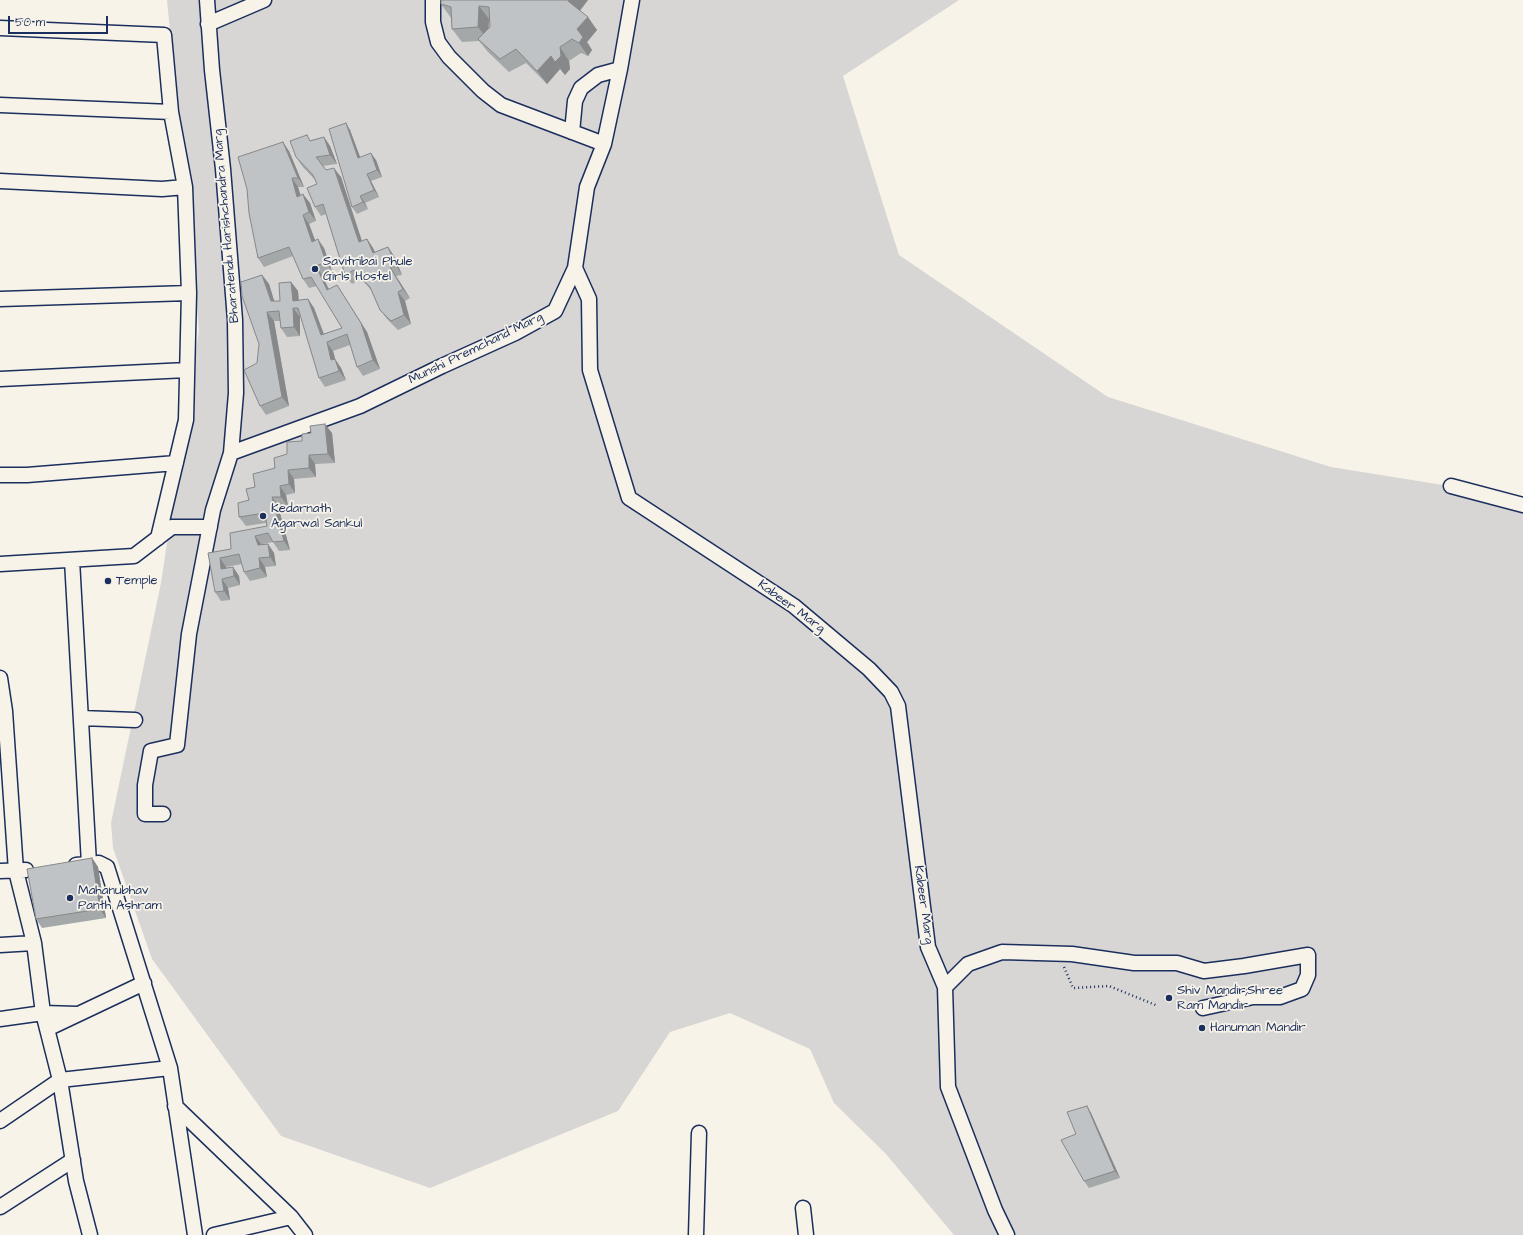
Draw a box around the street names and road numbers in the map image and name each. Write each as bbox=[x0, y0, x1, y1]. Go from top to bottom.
street label: Bharatendu Harishchandra Marg bbox=[211, 128, 243, 324]
street label: Munshi Premchand Marg bbox=[406, 310, 546, 388]
street label: Kabeer Marg bbox=[754, 577, 828, 637]
street label: Kabeer Marg bbox=[910, 865, 936, 945]

